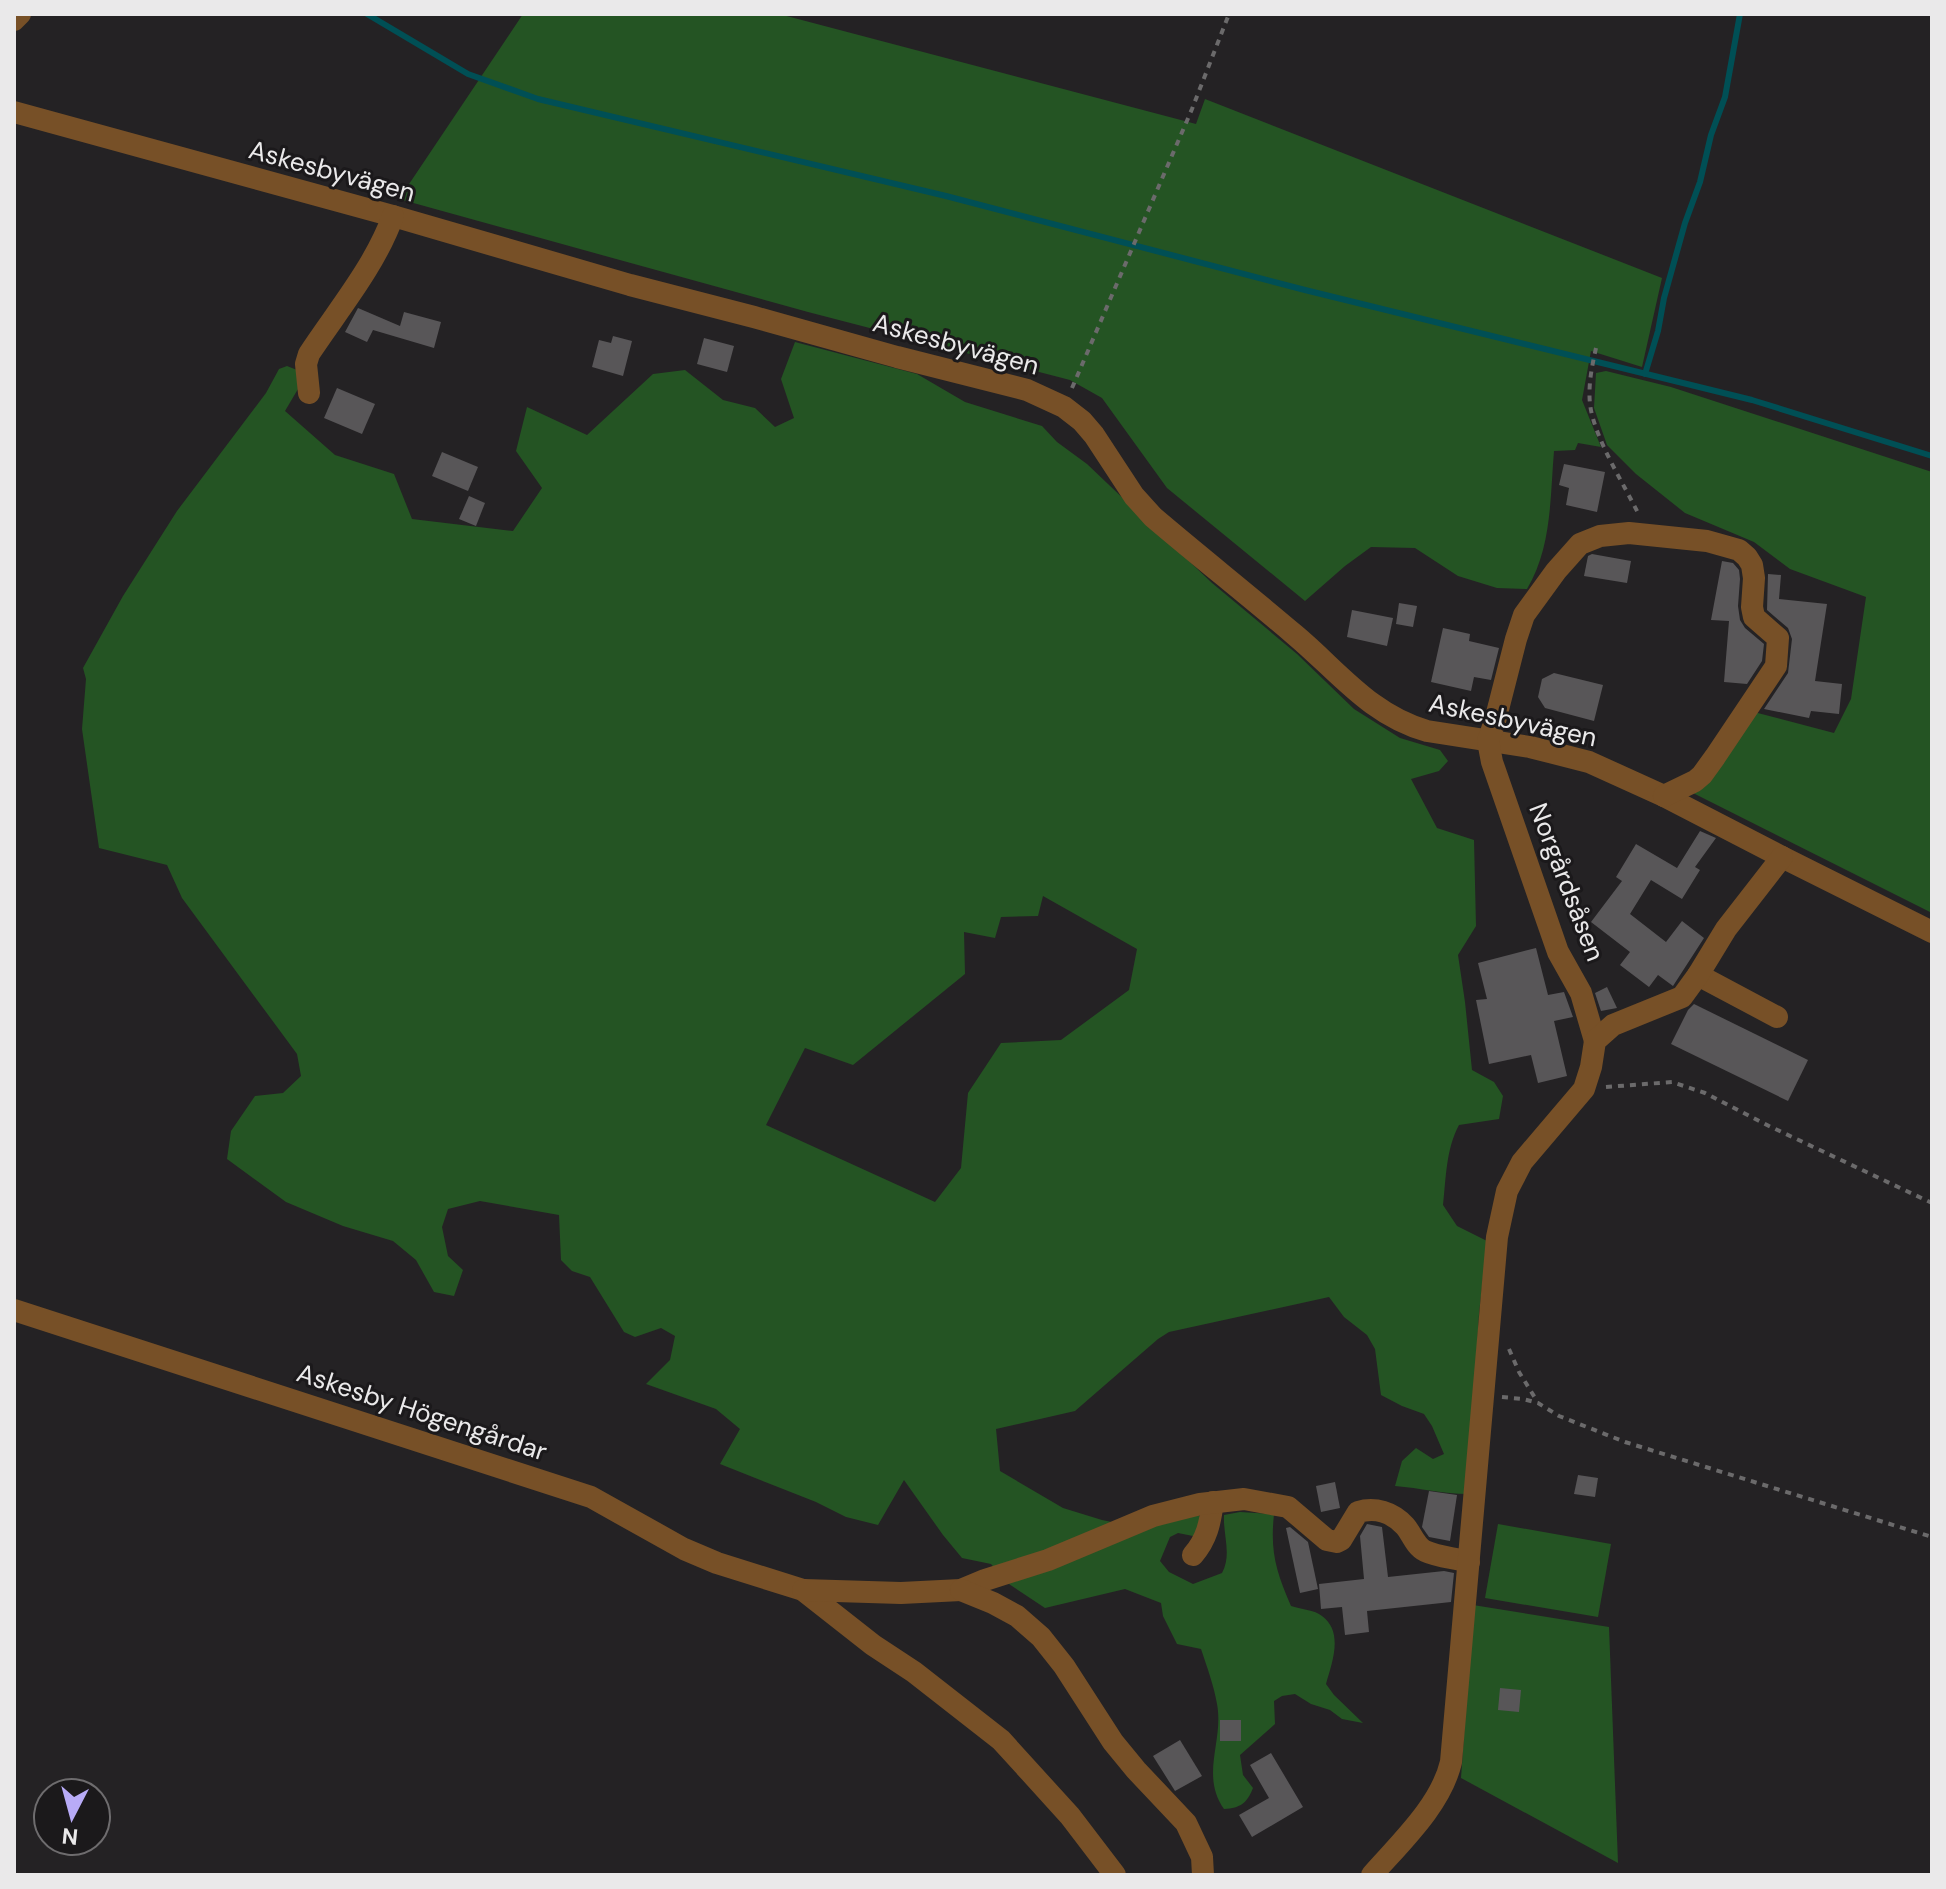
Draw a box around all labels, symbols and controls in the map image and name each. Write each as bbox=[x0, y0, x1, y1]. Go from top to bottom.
street label: Askesbyvägen bbox=[245, 132, 419, 210]
street label: Askesbyvägen bbox=[869, 305, 1043, 383]
street label: Askesbyvägen bbox=[1426, 686, 1600, 754]
street label: Norgårdsåsen bbox=[1521, 798, 1613, 966]
street label: Askesby Högengårdar bbox=[293, 1356, 551, 1468]
north arrow bbox=[32, 1777, 112, 1857]
text: N bbox=[60, 1821, 79, 1852]

